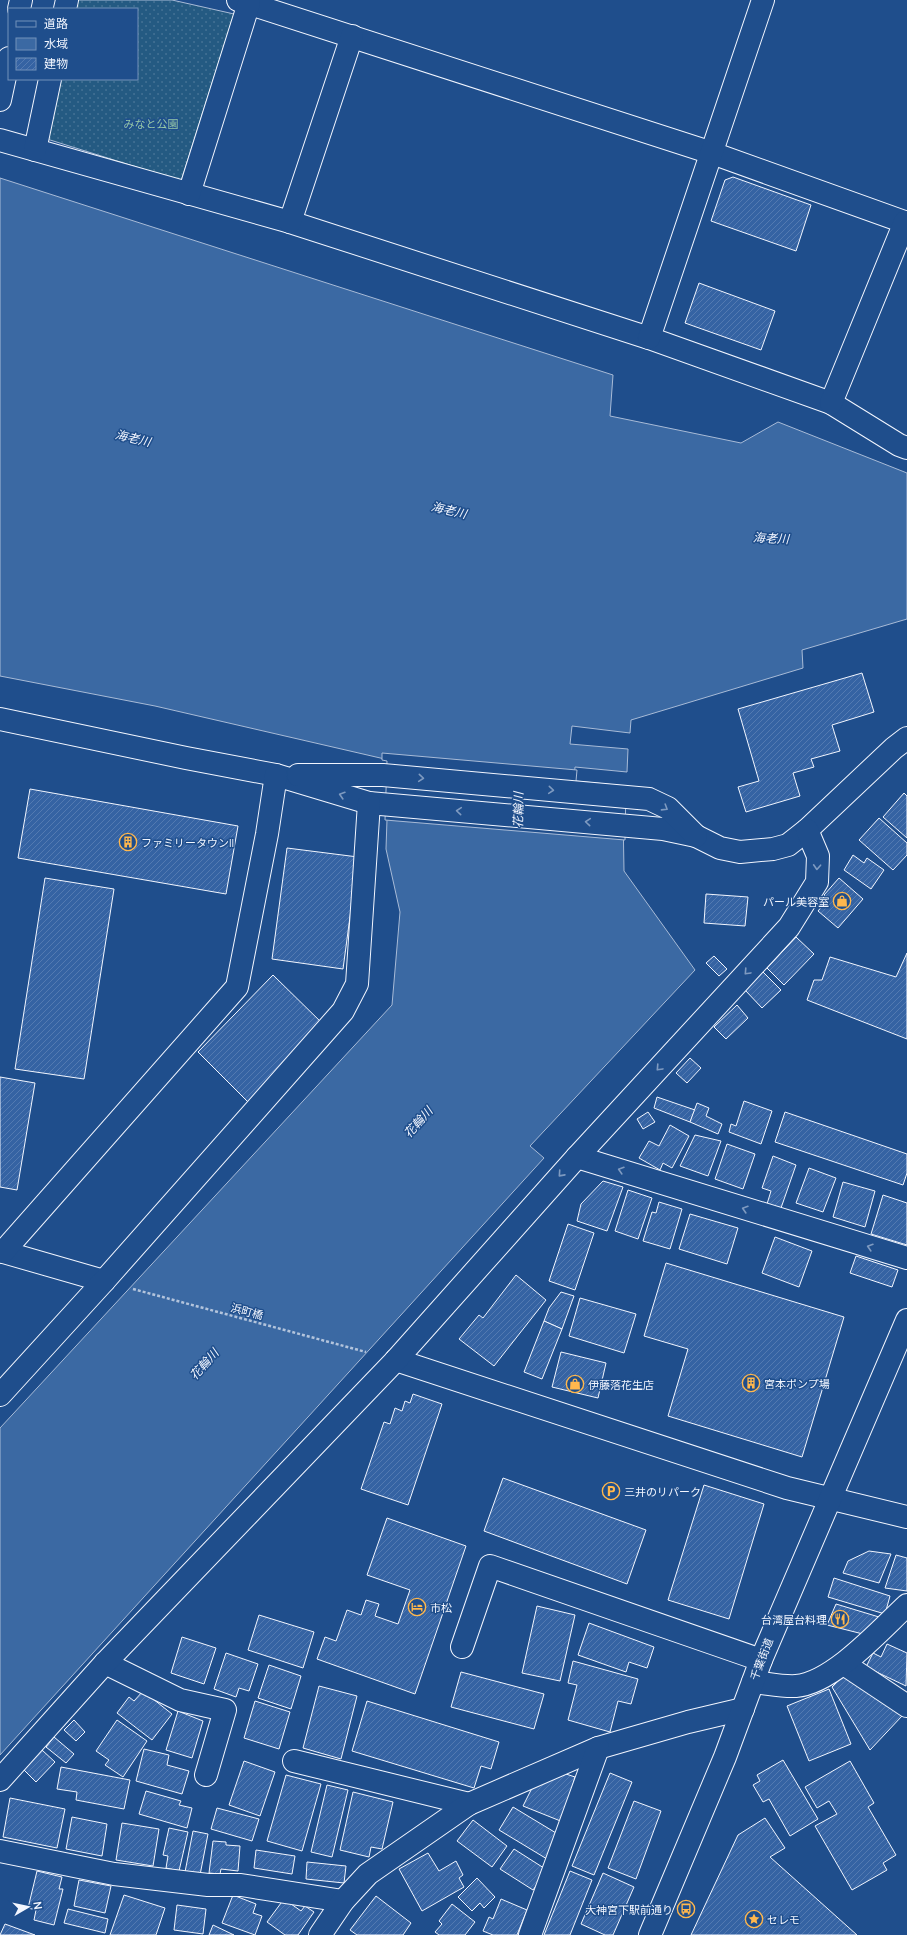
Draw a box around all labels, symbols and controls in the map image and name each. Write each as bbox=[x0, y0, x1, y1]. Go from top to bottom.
legend bbox=[8, 8, 138, 80]
text: 道路 bbox=[44, 15, 68, 32]
text: 水域 bbox=[44, 35, 68, 52]
text: 建物 bbox=[44, 55, 68, 72]
park label: みなと公園 bbox=[124, 116, 179, 131]
water label: 海老川 bbox=[114, 426, 154, 451]
water label: 海老川 bbox=[430, 498, 470, 523]
water label: 海老川 bbox=[753, 529, 791, 548]
one-way arrow bbox=[418, 773, 424, 782]
one-way arrow bbox=[548, 785, 554, 794]
water label: 花輪川 bbox=[509, 790, 527, 828]
one-way arrow bbox=[339, 791, 346, 800]
one-way arrow bbox=[661, 803, 668, 810]
one-way arrow bbox=[456, 806, 462, 815]
one-way arrow bbox=[585, 817, 591, 826]
building icon: ファミリータウンII bbox=[118, 832, 138, 852]
place label: ファミリータウンII bbox=[141, 835, 234, 850]
one-way arrow bbox=[813, 864, 822, 870]
shop icon: パール美容室 bbox=[832, 891, 852, 911]
place label: パール美容室 bbox=[763, 894, 829, 909]
one-way arrow bbox=[744, 967, 751, 975]
one-way arrow bbox=[656, 1063, 663, 1071]
water label: 花輪川 bbox=[400, 1101, 438, 1141]
one-way arrow bbox=[618, 1167, 625, 1175]
one-way arrow bbox=[559, 1169, 566, 1177]
one-way arrow bbox=[742, 1205, 749, 1214]
one-way arrow bbox=[866, 1243, 873, 1252]
street label: 浜町橋 bbox=[229, 1299, 265, 1323]
water label: 花輪川 bbox=[186, 1343, 224, 1383]
building icon: 宮本ポンプ場 bbox=[741, 1373, 761, 1393]
shop icon: 伊藤落花生店 bbox=[565, 1374, 585, 1394]
place label: 宮本ポンプ場 bbox=[764, 1376, 830, 1391]
place label: 伊藤落花生店 bbox=[588, 1377, 654, 1392]
parking icon: 三井のリパーク bbox=[601, 1481, 621, 1501]
place label: 三井のリパーク bbox=[624, 1484, 701, 1499]
hotel icon: 市松 bbox=[407, 1597, 427, 1617]
place label: 市松 bbox=[430, 1600, 452, 1615]
restaurant icon: 台湾屋台料理 bbox=[830, 1609, 850, 1629]
place label: 台湾屋台料理 bbox=[761, 1612, 827, 1627]
street label: 千葉街道 bbox=[746, 1636, 776, 1682]
north arrow bbox=[8, 1887, 48, 1927]
bus stop icon: 大神宮下駅前通り bbox=[676, 1899, 696, 1919]
text: N bbox=[30, 1900, 46, 1911]
place label: 大神宮下駅前通り bbox=[585, 1902, 673, 1917]
place icon: セレモ bbox=[744, 1909, 764, 1929]
place label: セレモ bbox=[767, 1912, 800, 1927]

